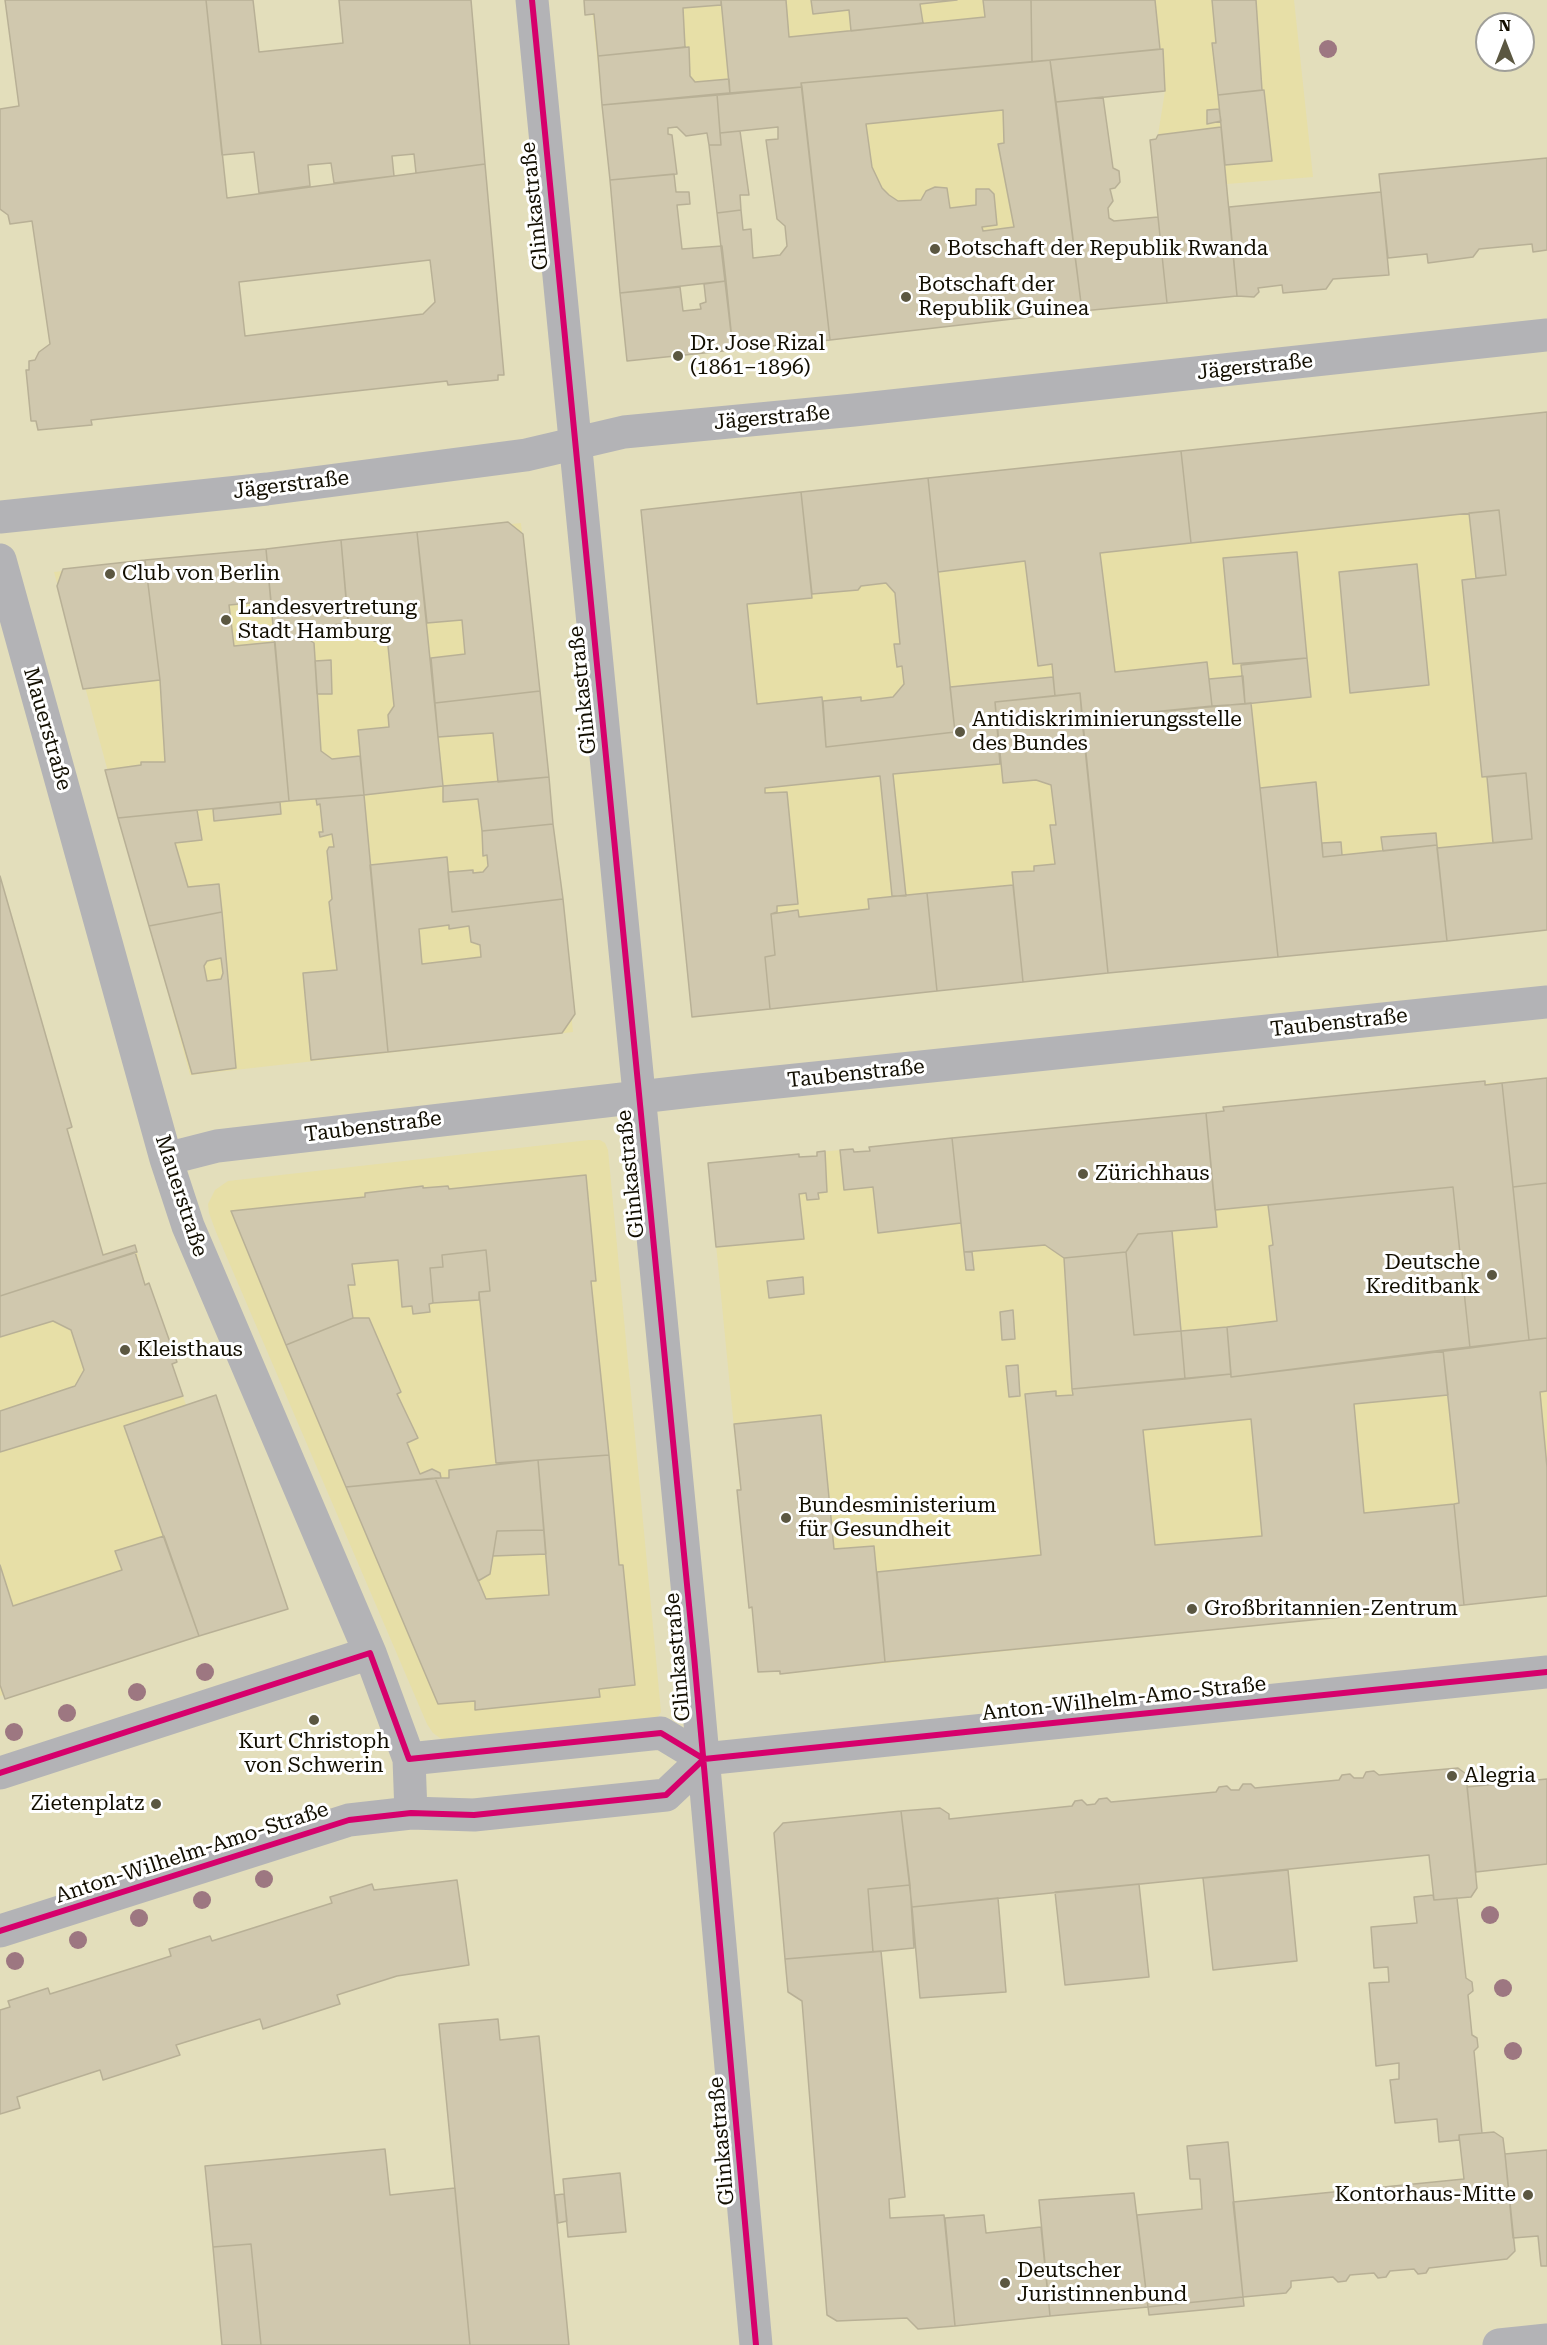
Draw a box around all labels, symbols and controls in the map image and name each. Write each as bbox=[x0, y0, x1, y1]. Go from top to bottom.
north arrow bbox=[1475, 12, 1535, 72]
text: N bbox=[1499, 16, 1511, 35]
street label: Glinkastraße bbox=[516, 141, 554, 271]
place label: Botschaft der Republik Rwanda bbox=[947, 236, 1268, 262]
marker: Botschaft der Republik Rwanda bbox=[928, 242, 942, 256]
place label: Botschaft der Republik Guinea bbox=[918, 272, 1089, 322]
marker: Botschaft der Republik Guinea bbox=[899, 290, 913, 304]
place label: Dr. Jose Rizal (1861–1896) bbox=[690, 331, 825, 381]
street label: Jägerstraße bbox=[1196, 348, 1314, 386]
marker: Dr. Jose Rizal (1861–1896) bbox=[671, 349, 685, 363]
street label: Jägerstraße bbox=[713, 400, 831, 436]
street label: Jägerstraße bbox=[232, 465, 350, 505]
place label: Club von Berlin bbox=[122, 561, 280, 587]
marker: Club von Berlin bbox=[103, 567, 117, 581]
place label: Landesvertretung Stadt Hamburg bbox=[238, 595, 417, 645]
marker: Landesvertretung Stadt Hamburg bbox=[219, 613, 233, 627]
street label: Glinkastraße bbox=[564, 625, 602, 755]
street label: Mauerstraße bbox=[17, 665, 77, 793]
place label: Antidiskriminierungsstelle des Bundes bbox=[972, 707, 1242, 757]
marker: Antidiskriminierungsstelle des Bundes bbox=[953, 725, 967, 739]
street label: Taubenstraße bbox=[1269, 1003, 1409, 1043]
street label: Taubenstraße bbox=[786, 1054, 926, 1094]
street label: Taubenstraße bbox=[303, 1106, 443, 1148]
street label: Glinkastraße bbox=[612, 1109, 650, 1239]
street label: Mauerstraße bbox=[149, 1132, 213, 1260]
place label: Zürichhaus bbox=[1095, 1161, 1209, 1187]
marker: Zürichhaus bbox=[1076, 1167, 1090, 1181]
place label: Deutsche Kreditbank bbox=[1365, 1250, 1480, 1300]
marker: Deutsche Kreditbank bbox=[1485, 1268, 1499, 1282]
place label: Kleisthaus bbox=[137, 1337, 243, 1363]
marker: Kleisthaus bbox=[118, 1343, 132, 1357]
place label: Bundesministerium für Gesundheit bbox=[798, 1493, 996, 1543]
marker: Bundesministerium für Gesundheit bbox=[779, 1511, 793, 1525]
street label: Glinkastraße bbox=[660, 1592, 696, 1722]
place label: Großbritannien-Zentrum bbox=[1204, 1596, 1458, 1622]
marker: Großbritannien-Zentrum bbox=[1185, 1602, 1199, 1616]
street label: Anton-Wilhelm-Amo-Straße bbox=[981, 1672, 1267, 1726]
marker: Kurt Christoph von Schwerin bbox=[307, 1713, 321, 1727]
place label: Kurt Christoph von Schwerin bbox=[238, 1729, 390, 1779]
place label: Alegria bbox=[1464, 1763, 1536, 1789]
marker: Alegria bbox=[1445, 1769, 1459, 1783]
place label: Zietenplatz bbox=[31, 1791, 144, 1817]
street label: Anton-Wilhelm-Amo-Straße bbox=[52, 1797, 332, 1909]
marker: Zietenplatz bbox=[149, 1797, 163, 1811]
street label: Glinkastraße bbox=[704, 2076, 740, 2206]
place label: Kontorhaus-Mitte bbox=[1334, 2182, 1516, 2208]
marker: Kontorhaus-Mitte bbox=[1521, 2188, 1535, 2202]
place label: Deutscher Juristinnenbund bbox=[1017, 2258, 1187, 2308]
marker: Deutscher Juristinnenbund bbox=[998, 2276, 1012, 2290]

